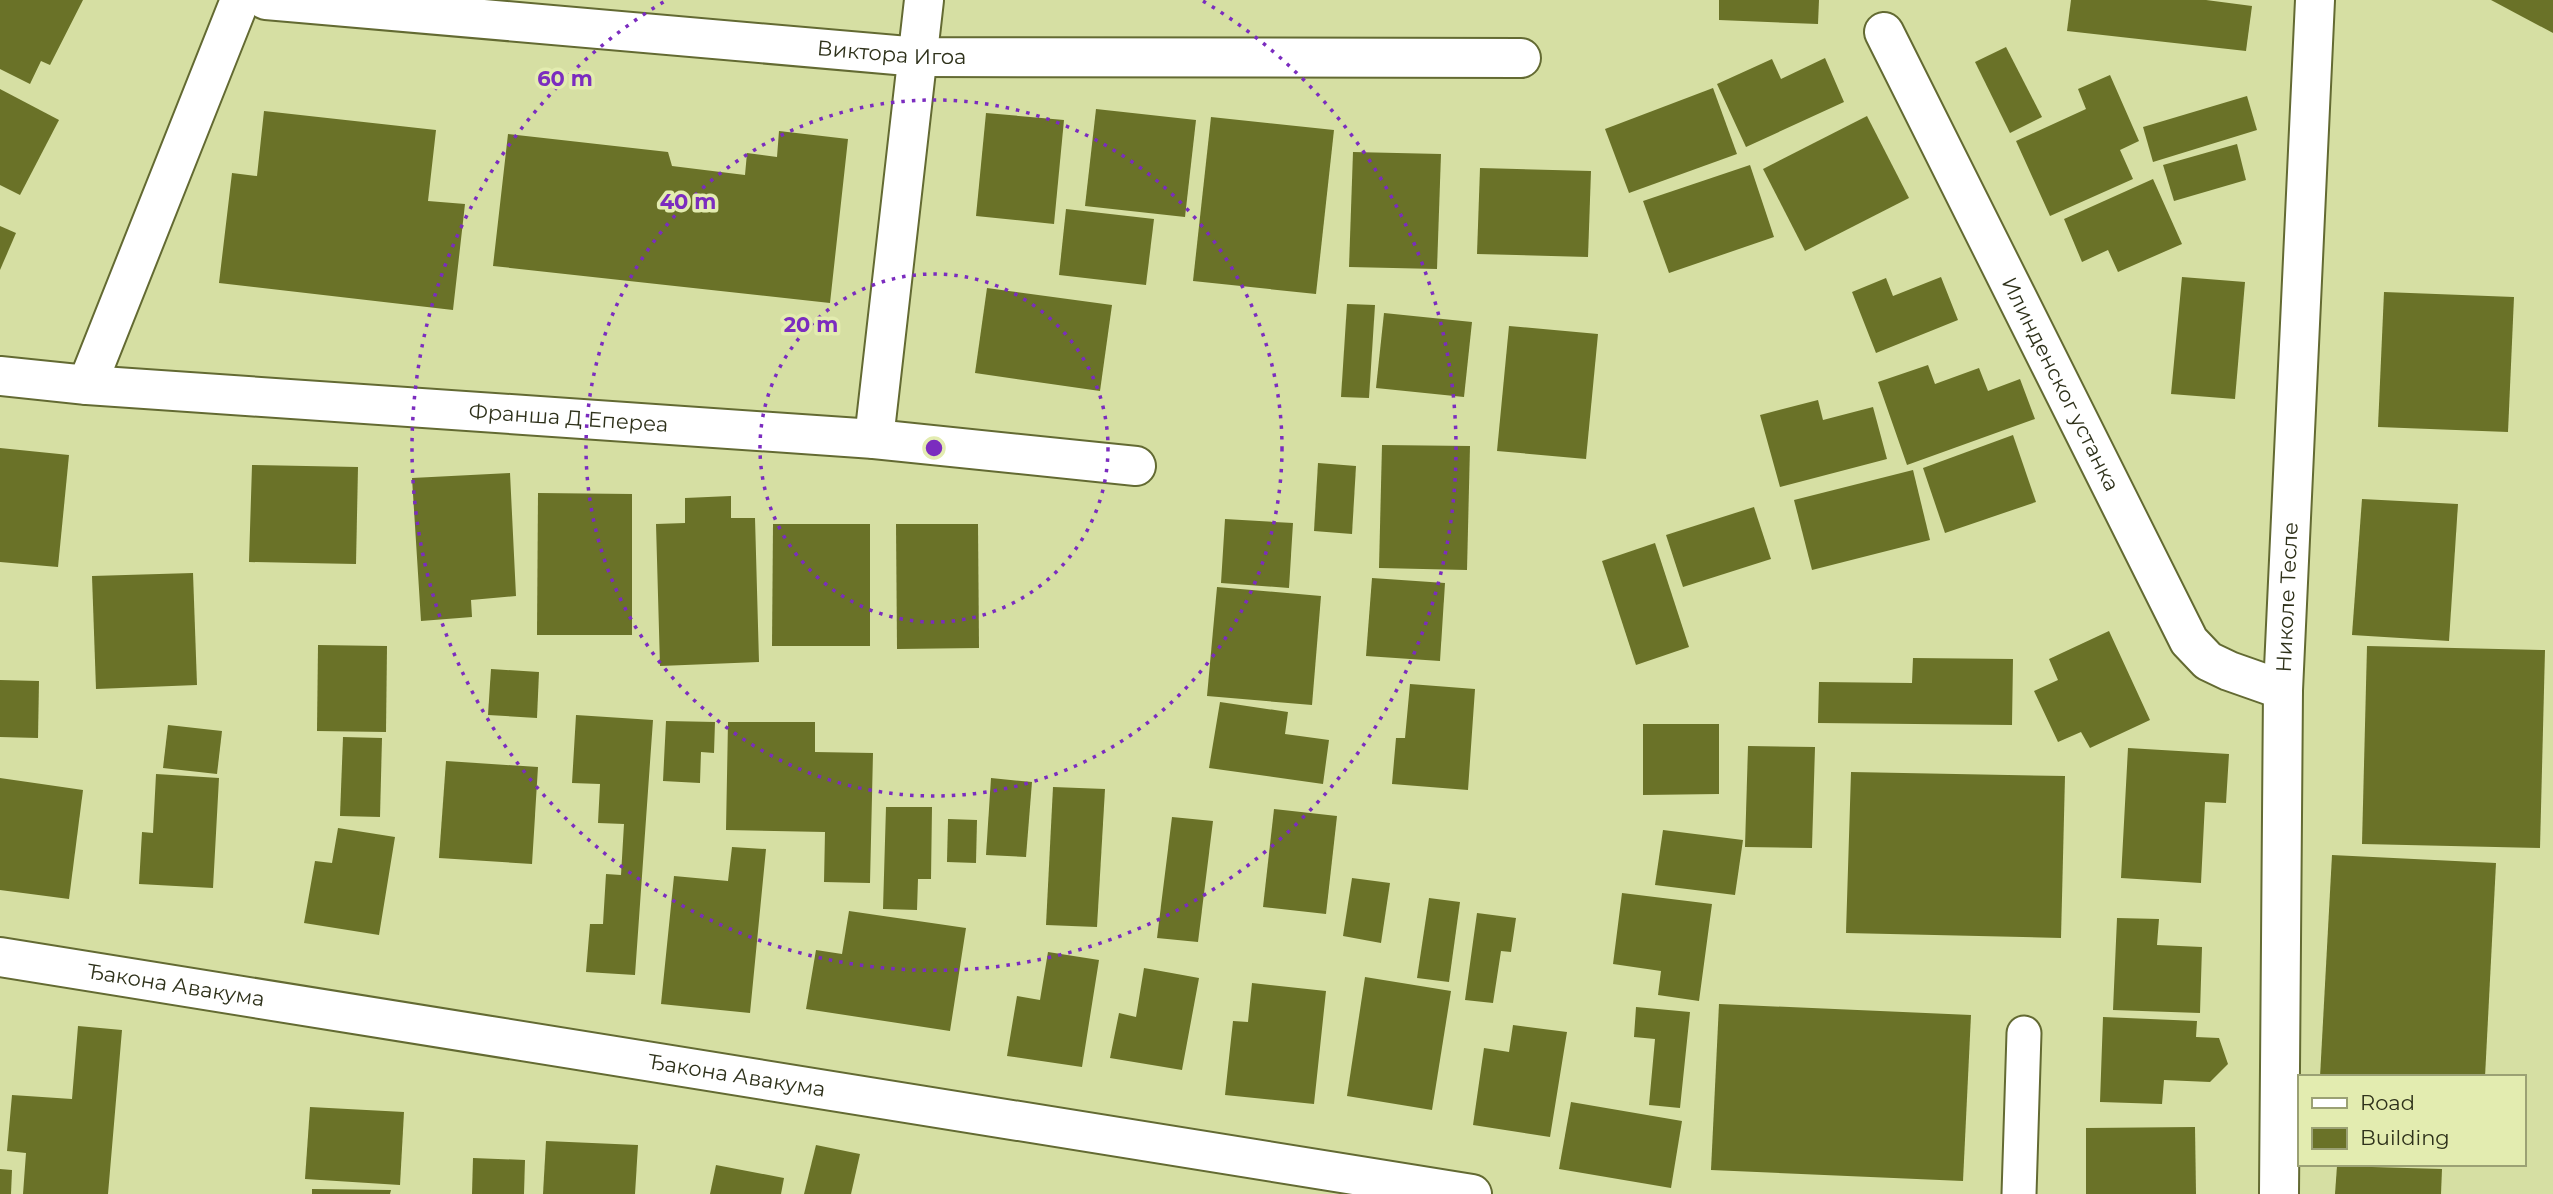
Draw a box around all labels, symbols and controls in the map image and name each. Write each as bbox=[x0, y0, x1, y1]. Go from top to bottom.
street label: Виктора Игоа bbox=[816, 35, 966, 69]
text: 60 m bbox=[537, 66, 593, 91]
text: 40 m bbox=[660, 189, 716, 214]
street label: Илинденског устанка bbox=[1997, 273, 2125, 495]
text: 20 m bbox=[784, 312, 838, 337]
street label: Франша Д Епереа bbox=[468, 398, 669, 437]
centre of rings bbox=[922, 436, 946, 460]
street label: Николе Тесле bbox=[2271, 521, 2303, 673]
street label: Ђакона Авакума bbox=[85, 958, 267, 1011]
street label: Ђакона Авакума bbox=[646, 1048, 827, 1102]
legend bbox=[2298, 1075, 2525, 1166]
text: Road bbox=[2360, 1090, 2415, 1115]
text: Building bbox=[2360, 1125, 2450, 1150]

